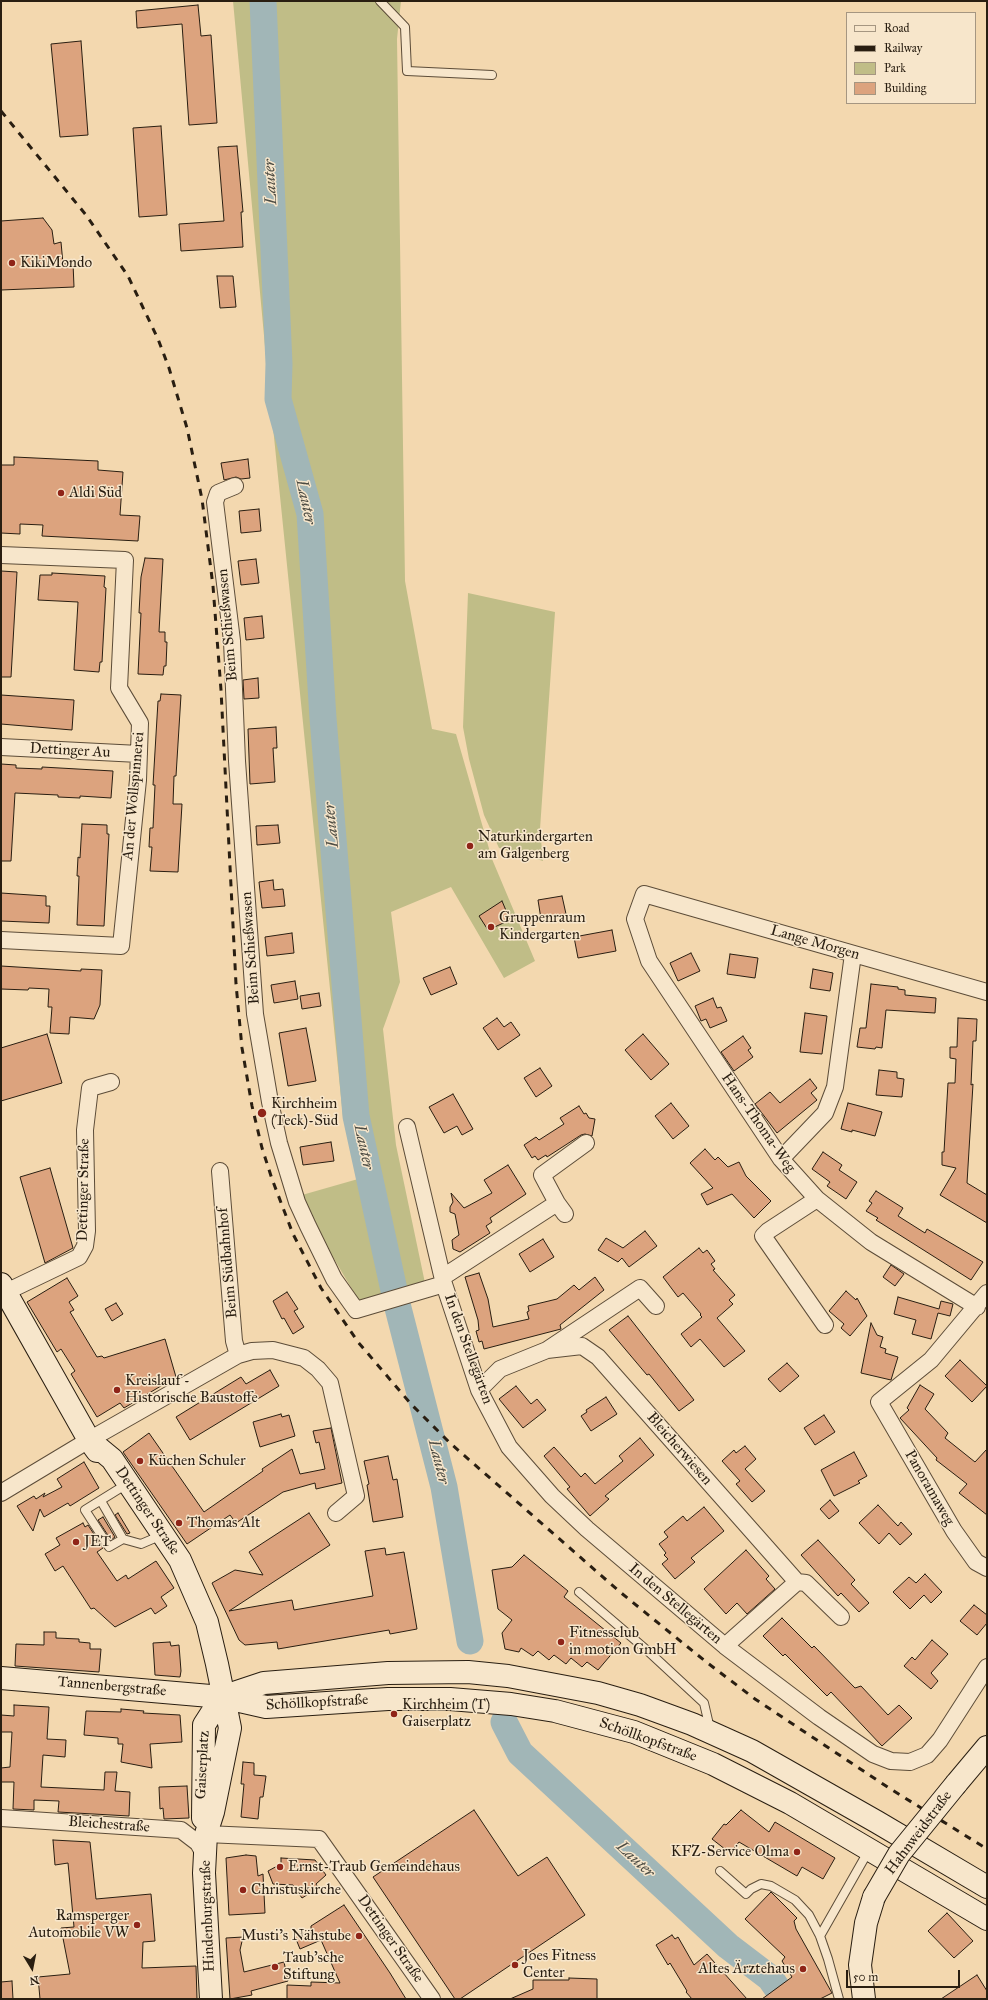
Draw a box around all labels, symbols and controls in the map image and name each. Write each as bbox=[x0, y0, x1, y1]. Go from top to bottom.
legend bbox=[846, 12, 976, 104]
text: Road bbox=[884, 21, 910, 35]
text: Railway bbox=[884, 41, 922, 55]
text: Park bbox=[884, 61, 906, 75]
text: Building bbox=[884, 81, 926, 95]
water label: Lauter bbox=[260, 159, 282, 205]
place label: KikiMondo bbox=[20, 254, 92, 272]
marker: KikiMondo bbox=[7, 258, 17, 268]
water label: Lauter bbox=[291, 478, 319, 526]
place label: Aldi Süd bbox=[69, 484, 122, 502]
marker: Aldi Süd bbox=[56, 488, 66, 498]
street label: Beim Schießwasen bbox=[214, 568, 242, 682]
street label: An der Wollspinnerei bbox=[119, 731, 149, 861]
street label: Dettinger Au bbox=[29, 740, 111, 762]
water label: Lauter bbox=[320, 802, 344, 848]
place label: Naturkindergarten am Galgenberg bbox=[478, 828, 593, 863]
marker: Naturkindergarten am Galgenberg bbox=[465, 841, 475, 851]
street label: Beim Schießwasen bbox=[238, 891, 264, 1005]
place label: Gruppenraum Kindergarten bbox=[499, 909, 586, 944]
marker: Gruppenraum Kindergarten bbox=[486, 922, 496, 932]
street label: Lange Morgen bbox=[768, 922, 862, 964]
street label: Hans-Thoma-Weg bbox=[717, 1070, 799, 1176]
place label: Kirchheim (Teck)-Süd bbox=[271, 1095, 338, 1130]
marker: Kirchheim (Teck)-Süd bbox=[256, 1107, 268, 1119]
water label: Lauter bbox=[349, 1123, 377, 1171]
street label: Dettinger Straße bbox=[74, 1138, 94, 1242]
street label: Beim Südbahnhof bbox=[214, 1207, 242, 1319]
street label: In den Stellegärten bbox=[440, 1291, 496, 1407]
place label: Kreislauf - Historische Baustoffe bbox=[125, 1372, 258, 1407]
marker: Kreislauf - Historische Baustoffe bbox=[112, 1385, 122, 1395]
street label: Bleicherwiesen bbox=[642, 1409, 716, 1489]
water label: Lauter bbox=[423, 1438, 453, 1486]
street label: Panoramaweg bbox=[900, 1447, 958, 1529]
place label: Küchen Schuler bbox=[148, 1452, 246, 1470]
marker: Küchen Schuler bbox=[135, 1456, 145, 1466]
street label: Dettinger Straße bbox=[111, 1463, 183, 1559]
place label: Thomas Alt bbox=[187, 1514, 260, 1532]
marker: Thomas Alt bbox=[174, 1518, 184, 1528]
place label: JET bbox=[84, 1533, 111, 1551]
marker: JET bbox=[71, 1537, 81, 1547]
street label: In den Stellegärten bbox=[625, 1560, 725, 1648]
place label: Fitnessclub in motion GmbH bbox=[569, 1624, 677, 1659]
marker: Fitnessclub in motion GmbH bbox=[556, 1637, 566, 1647]
street label: Tannenbergstraße bbox=[57, 1673, 167, 1701]
street label: Schöllkopfstraße bbox=[265, 1691, 369, 1715]
place label: Kirchheim (T) Gaiserplatz bbox=[402, 1696, 490, 1731]
marker: Kirchheim (T) Gaiserplatz bbox=[389, 1709, 399, 1719]
street label: Schöllkopfstraße bbox=[597, 1714, 699, 1766]
street label: Gaiserplatz bbox=[192, 1730, 214, 1800]
street label: Hahnweidstraße bbox=[882, 1788, 956, 1878]
street label: Bleichestraße bbox=[68, 1813, 150, 1837]
water label: Lauter bbox=[612, 1838, 658, 1882]
place label: KFZ-Service Olma bbox=[671, 1843, 789, 1861]
marker: KFZ-Service Olma bbox=[792, 1847, 802, 1857]
place label: Ernst-Traub Gemeindehaus bbox=[288, 1858, 460, 1876]
street label: Hindenburgstraße bbox=[197, 1860, 219, 1972]
marker: Ernst-Traub Gemeindehaus bbox=[275, 1862, 285, 1872]
place label: Christuskirche bbox=[251, 1881, 341, 1899]
marker: Christuskirche bbox=[238, 1885, 248, 1895]
street label: Dettinger Straße bbox=[353, 1892, 427, 1986]
place label: Ramsperger Automobile VW bbox=[28, 1907, 129, 1942]
marker: Ramsperger Automobile VW bbox=[132, 1920, 142, 1930]
place label: Musti's Nähstube bbox=[241, 1927, 351, 1945]
marker: Musti's Nähstube bbox=[354, 1931, 364, 1941]
place label: Joes Fitness Center bbox=[523, 1947, 596, 1982]
north arrow bbox=[12, 1948, 52, 1988]
place label: Taub'sche Stiftung bbox=[283, 1949, 344, 1984]
marker: Joes Fitness Center bbox=[510, 1960, 520, 1970]
place label: Altes Ärztehaus bbox=[698, 1960, 795, 1978]
marker: Taub'sche Stiftung bbox=[270, 1962, 280, 1972]
scale bar bbox=[848, 1962, 962, 1988]
marker: Altes Ärztehaus bbox=[798, 1964, 808, 1974]
text: 50 m bbox=[853, 1970, 878, 1984]
text: N bbox=[28, 1973, 40, 1988]

